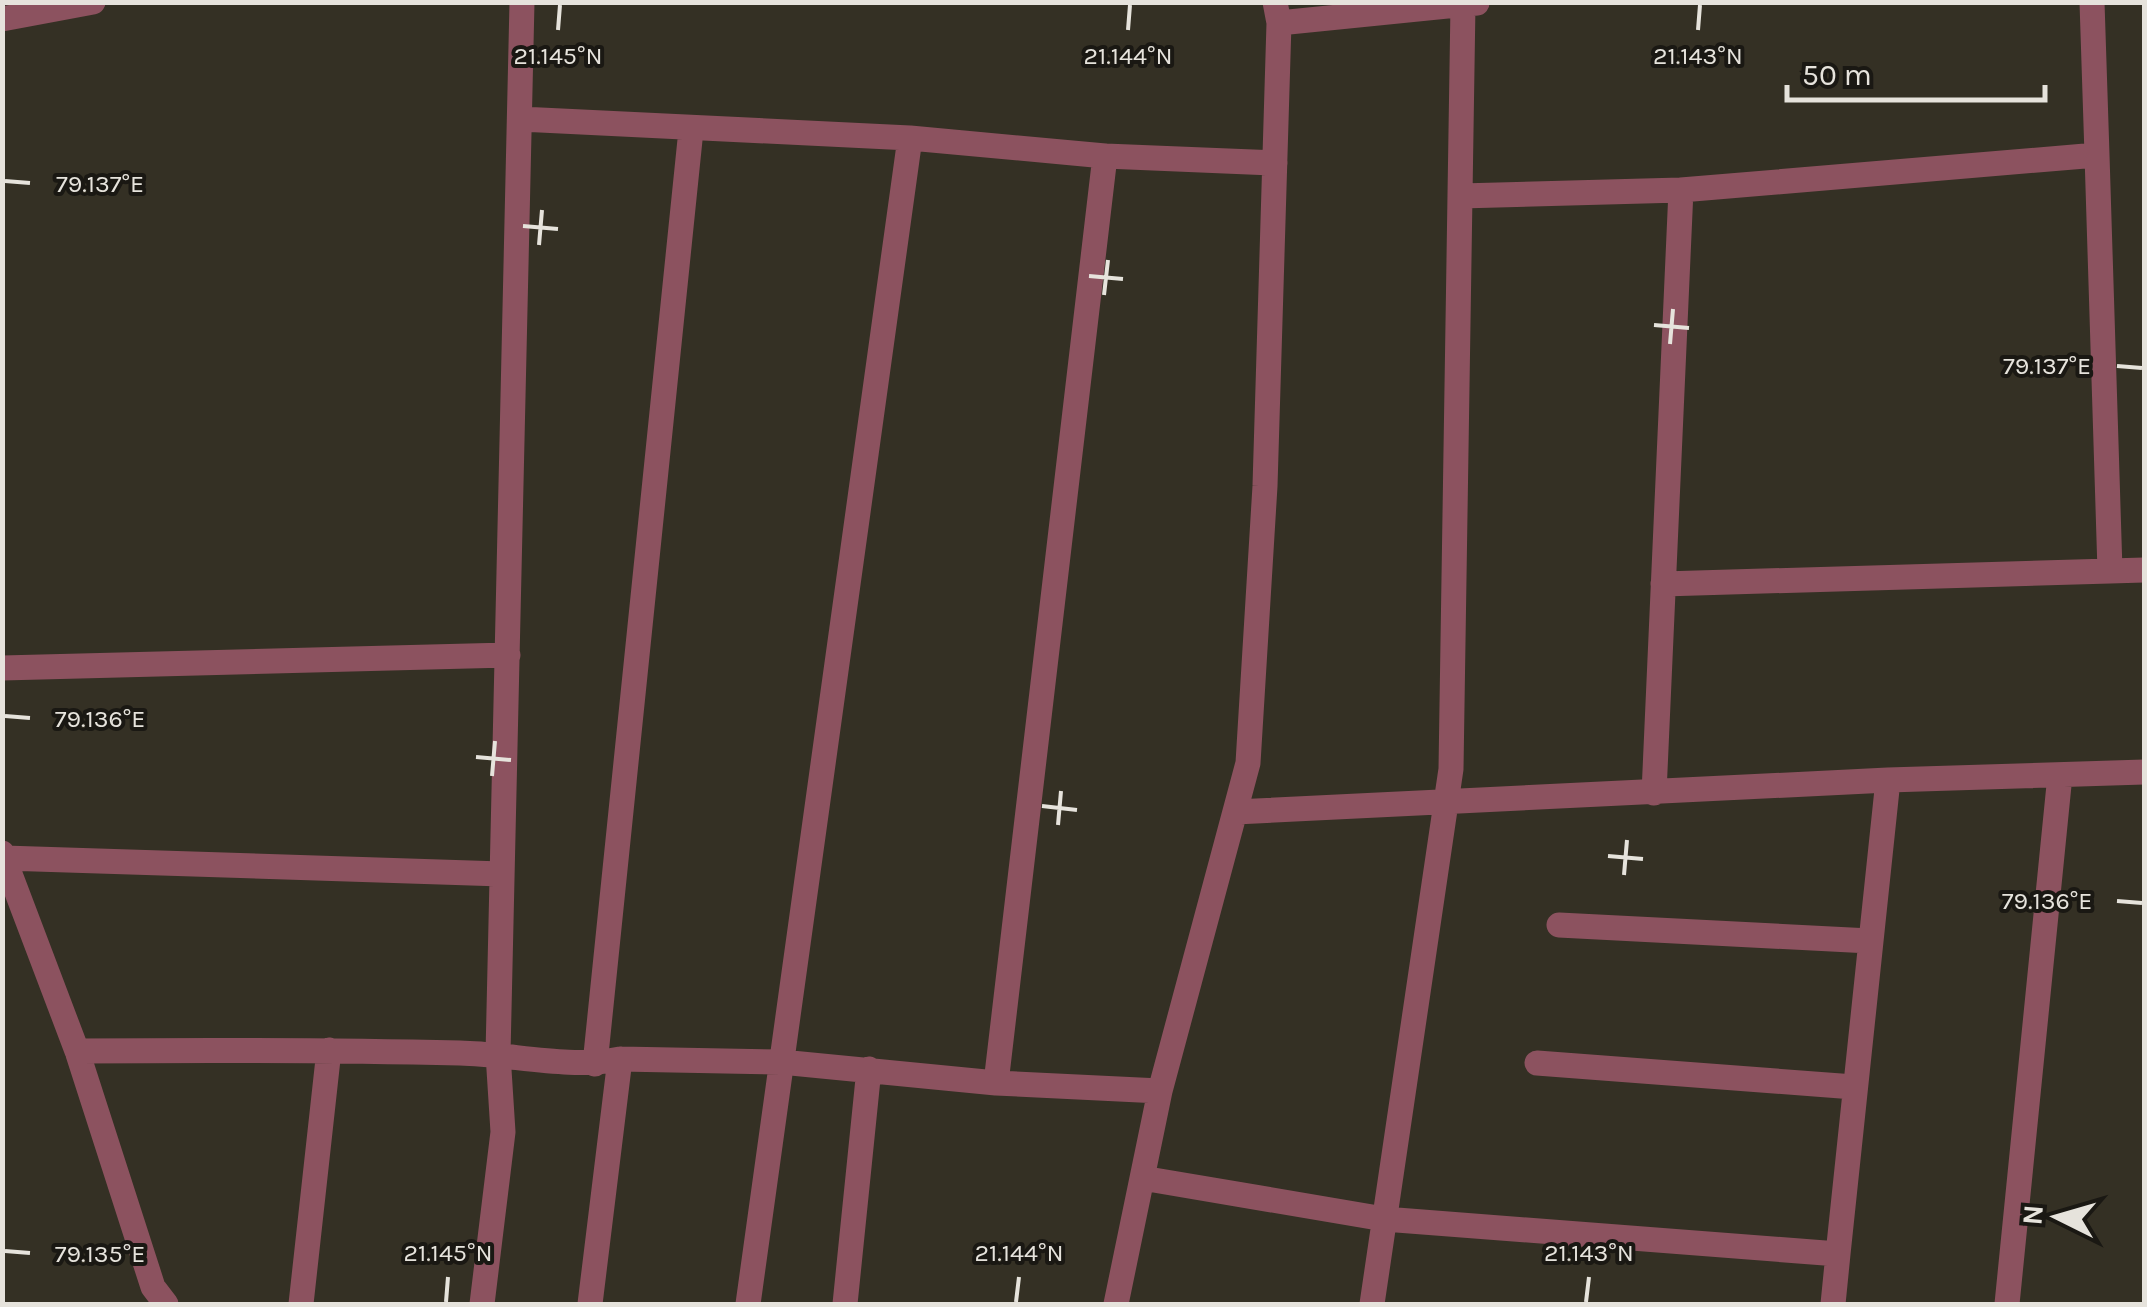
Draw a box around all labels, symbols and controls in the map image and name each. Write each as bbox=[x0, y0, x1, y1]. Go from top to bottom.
scale bar bbox=[1787, 40, 2044, 102]
text: 21.145°N bbox=[513, 41, 603, 70]
text: 21.144°N bbox=[1083, 41, 1173, 70]
text: 21.143°N bbox=[1653, 41, 1743, 70]
text: 50 m bbox=[1802, 57, 1872, 93]
text: 79.137°E bbox=[56, 169, 144, 198]
text: 79.137°E bbox=[2003, 351, 2091, 380]
text: 79.136°E bbox=[55, 704, 145, 733]
text: 79.136°E bbox=[2002, 886, 2092, 915]
north arrow bbox=[2007, 1167, 2107, 1267]
text: N bbox=[2015, 1203, 2050, 1226]
text: 21.145°N bbox=[403, 1238, 493, 1267]
text: 21.144°N bbox=[974, 1238, 1064, 1267]
text: 21.143°N bbox=[1544, 1238, 1634, 1267]
text: 79.135°E bbox=[55, 1239, 145, 1268]

